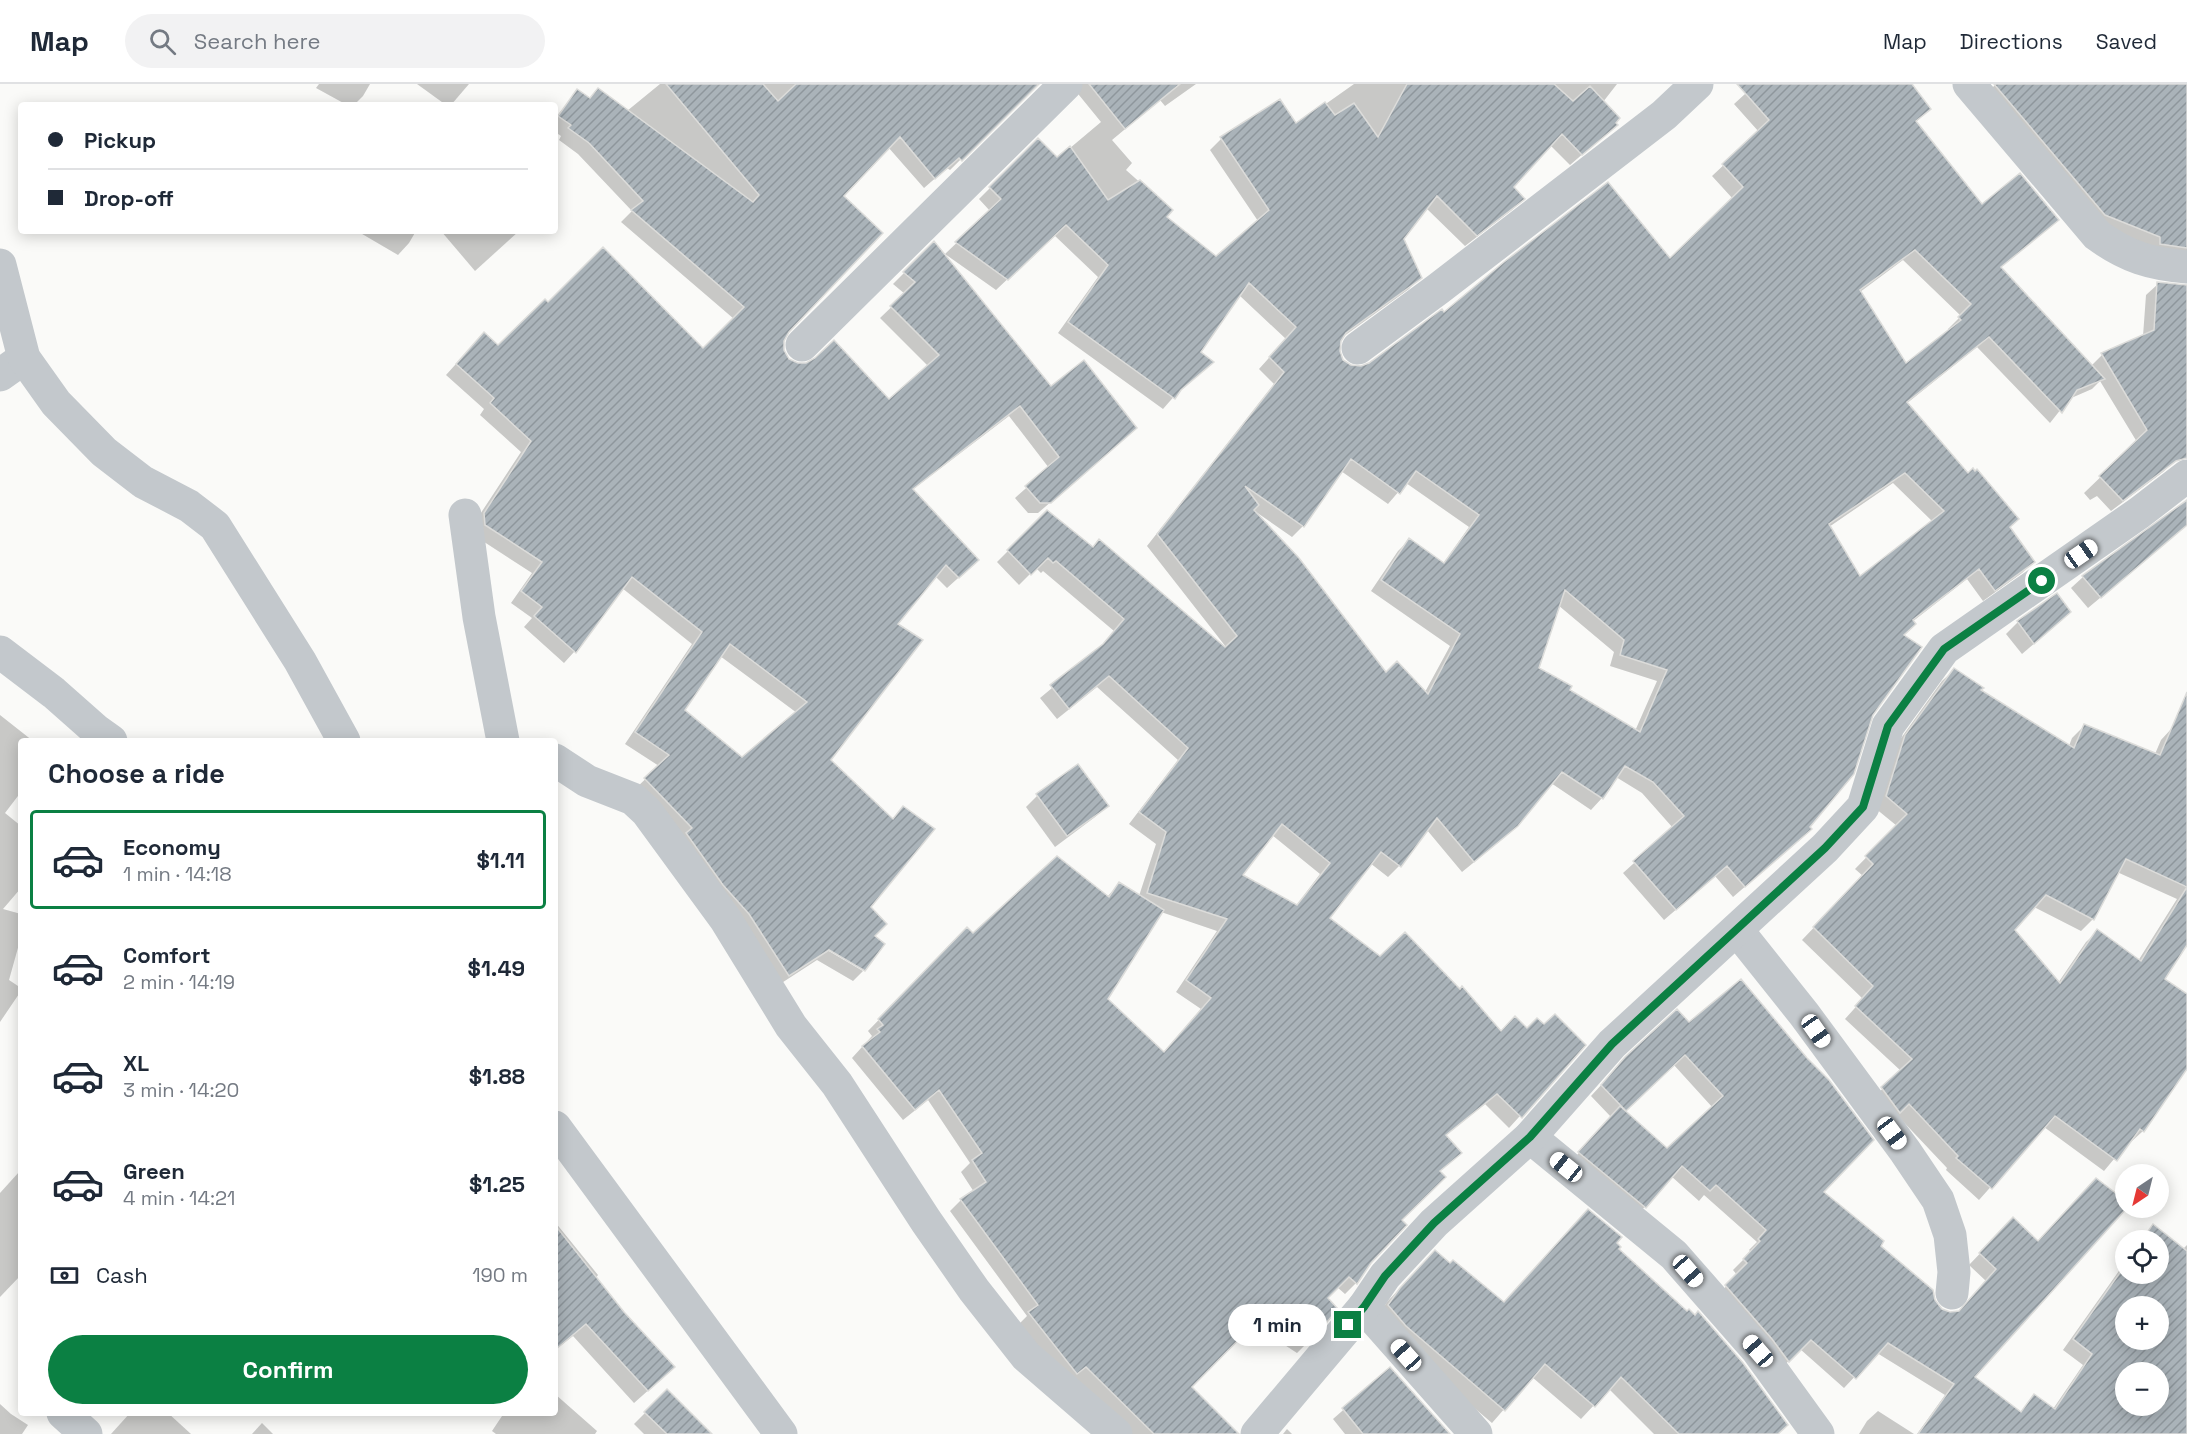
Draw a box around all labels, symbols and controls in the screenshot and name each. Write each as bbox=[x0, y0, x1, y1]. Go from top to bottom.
search box bbox=[125, 14, 545, 68]
text: Map bbox=[30, 23, 89, 59]
icon: search bbox=[146, 25, 179, 58]
text: Search here bbox=[194, 27, 321, 55]
text: Map bbox=[1883, 28, 1927, 55]
text: Directions bbox=[1960, 28, 2063, 55]
text: Saved bbox=[2096, 28, 2157, 55]
text: Pickup bbox=[84, 126, 156, 154]
text: Drop-off bbox=[84, 184, 174, 212]
car bbox=[2061, 536, 2101, 572]
route start bbox=[2028, 567, 2055, 594]
text: Choose a ride bbox=[48, 756, 225, 791]
icon: car bbox=[51, 833, 105, 887]
text: Economy bbox=[123, 833, 221, 861]
text: $1.11 bbox=[476, 846, 525, 874]
text: 1 min · 14:18 bbox=[123, 861, 232, 887]
icon: car bbox=[51, 941, 105, 995]
text: Comfort bbox=[123, 941, 211, 969]
text: $1.49 bbox=[468, 954, 525, 982]
text: 2 min · 14:19 bbox=[123, 969, 235, 995]
car bbox=[1798, 1011, 1834, 1051]
icon: car bbox=[51, 1049, 105, 1103]
text: XL bbox=[123, 1049, 149, 1077]
text: $1.88 bbox=[469, 1062, 525, 1090]
text: 3 min · 14:20 bbox=[123, 1077, 239, 1103]
car bbox=[1874, 1113, 1910, 1153]
car bbox=[1546, 1149, 1586, 1185]
icon: car bbox=[51, 1157, 105, 1211]
text: Green bbox=[123, 1157, 185, 1185]
north arrow bbox=[2115, 1164, 2169, 1218]
map controls bbox=[2115, 1164, 2169, 1416]
text: $1.25 bbox=[469, 1170, 525, 1198]
text: 4 min · 14:21 bbox=[123, 1185, 235, 1211]
button: locate bbox=[2115, 1230, 2169, 1284]
car bbox=[1669, 1252, 1707, 1290]
icon: cash bbox=[48, 1259, 81, 1292]
text: Cash bbox=[96, 1261, 148, 1289]
text: 190 m bbox=[472, 1262, 528, 1288]
button: + bbox=[2115, 1296, 2169, 1350]
callout: 1 min bbox=[1228, 1304, 1327, 1346]
route end bbox=[1334, 1311, 1361, 1338]
text: 1 min bbox=[1253, 1312, 1302, 1338]
car bbox=[1739, 1332, 1777, 1370]
button: Confirm bbox=[48, 1335, 528, 1404]
car bbox=[1387, 1336, 1425, 1374]
button: − bbox=[2115, 1362, 2169, 1416]

